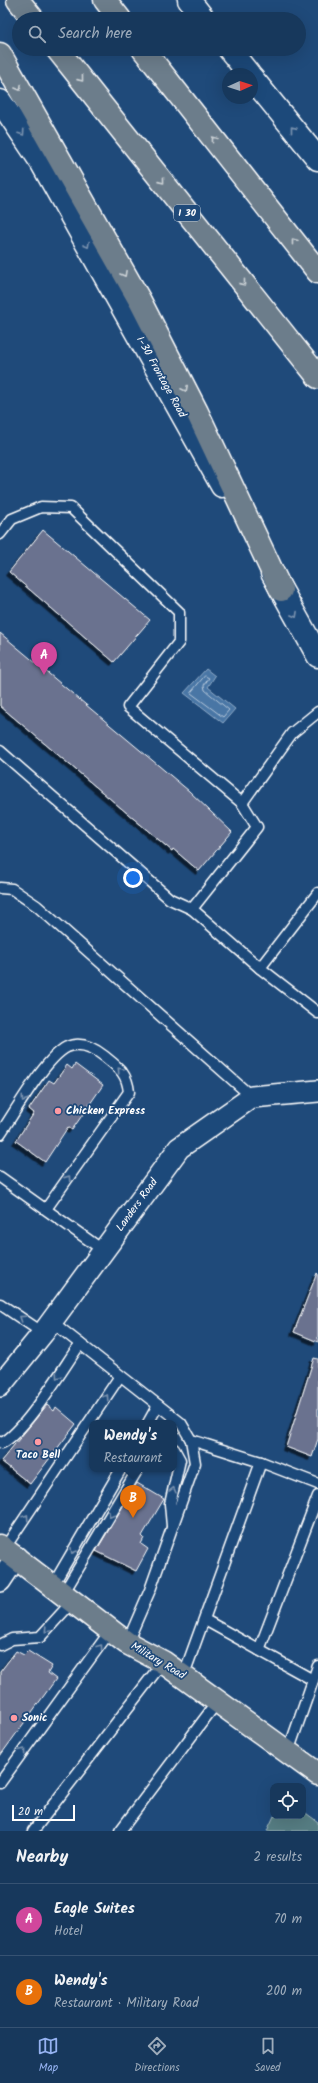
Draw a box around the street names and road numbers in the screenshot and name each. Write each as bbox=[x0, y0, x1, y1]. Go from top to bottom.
road number: I 30 bbox=[174, 205, 200, 221]
street label: I-30 Frontage Road bbox=[131, 333, 191, 422]
street label: Landers Road bbox=[111, 1174, 163, 1235]
street label: Military Road bbox=[127, 1638, 189, 1685]

